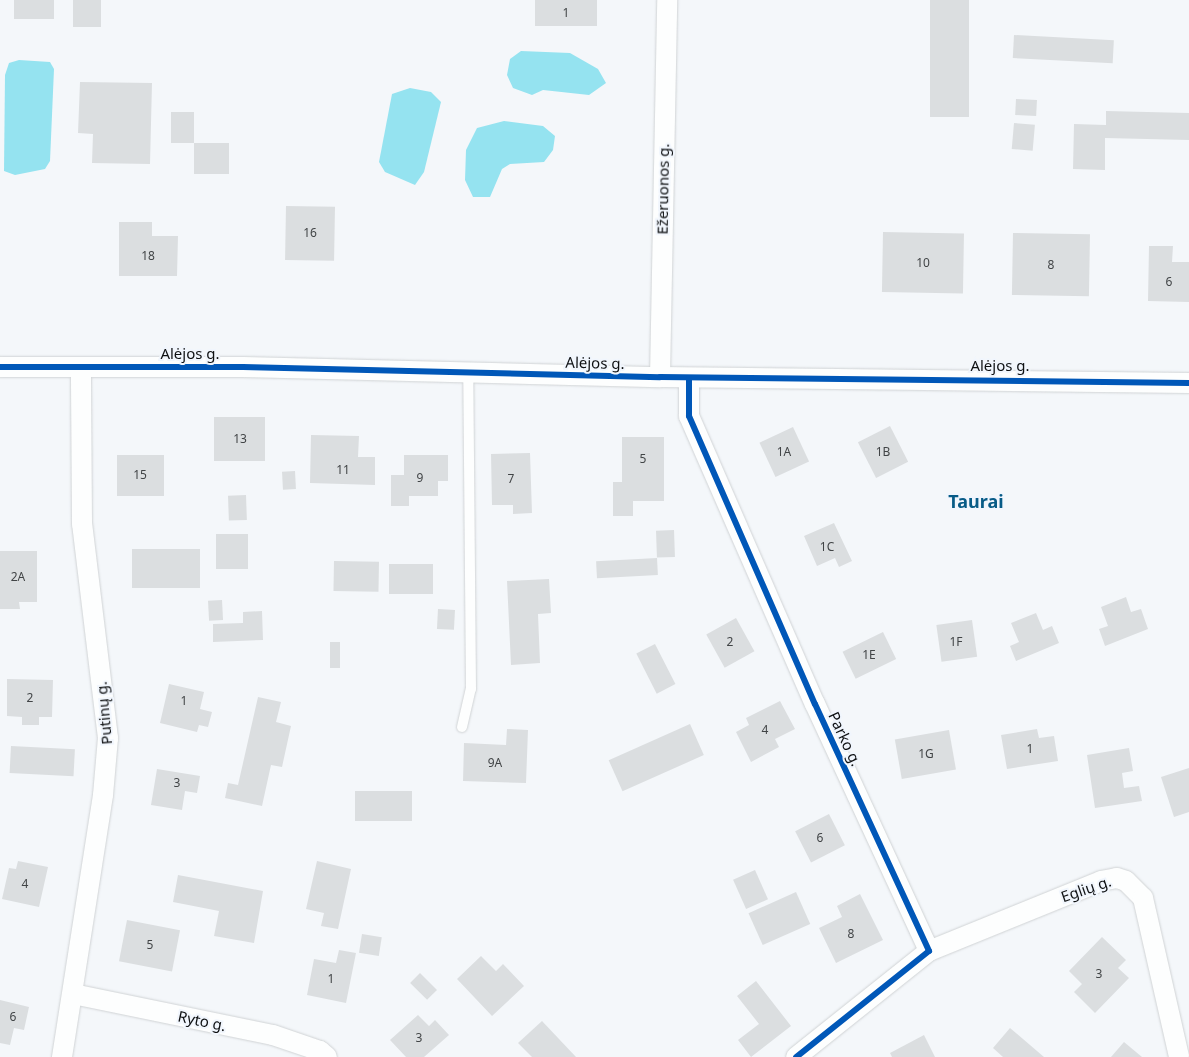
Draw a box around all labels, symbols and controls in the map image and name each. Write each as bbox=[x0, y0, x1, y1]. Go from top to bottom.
house number: 1 bbox=[563, 6, 569, 20]
street label: Ežeruonos g. bbox=[653, 143, 673, 235]
house number: 16 bbox=[303, 226, 317, 240]
house number: 18 bbox=[141, 249, 155, 263]
house number: 10 bbox=[916, 256, 930, 270]
house number: 8 bbox=[1048, 258, 1054, 272]
house number: 6 bbox=[1166, 275, 1172, 289]
street label: Alėjos g. bbox=[160, 345, 220, 363]
street label: Alėjos g. bbox=[565, 353, 625, 373]
street label: Alėjos g. bbox=[970, 357, 1030, 375]
house number: 13 bbox=[233, 432, 247, 446]
house number: 1A bbox=[777, 445, 791, 459]
house number: 1B bbox=[876, 445, 890, 459]
house number: 5 bbox=[640, 452, 646, 466]
house number: 11 bbox=[336, 463, 350, 477]
house number: 15 bbox=[133, 468, 147, 482]
house number: 9 bbox=[417, 471, 423, 485]
house number: 7 bbox=[508, 472, 514, 486]
district label: Taurai bbox=[948, 490, 1004, 512]
house number: 1C bbox=[820, 540, 834, 554]
house number: 2A bbox=[11, 570, 25, 584]
house number: 2 bbox=[727, 635, 733, 649]
house number: 1F bbox=[949, 635, 963, 649]
house number: 1E bbox=[862, 648, 876, 662]
street label: Putinų g. bbox=[92, 681, 116, 745]
house number: 2 bbox=[27, 691, 33, 705]
house number: 1 bbox=[181, 694, 187, 708]
street label: Parko g. bbox=[825, 709, 865, 769]
house number: 4 bbox=[762, 723, 768, 737]
house number: 1 bbox=[1027, 742, 1033, 756]
house number: 1G bbox=[918, 747, 934, 761]
house number: 9A bbox=[488, 756, 502, 770]
house number: 3 bbox=[174, 776, 180, 790]
house number: 6 bbox=[817, 831, 823, 845]
street label: Eglių g. bbox=[1059, 872, 1113, 906]
house number: 4 bbox=[22, 877, 28, 891]
house number: 8 bbox=[848, 927, 854, 941]
house number: 5 bbox=[147, 938, 153, 952]
house number: 3 bbox=[1096, 967, 1102, 981]
house number: 1 bbox=[328, 972, 334, 986]
street label: Ryto g. bbox=[176, 1007, 228, 1035]
house number: 6 bbox=[10, 1010, 16, 1024]
house number: 3 bbox=[416, 1031, 422, 1045]

